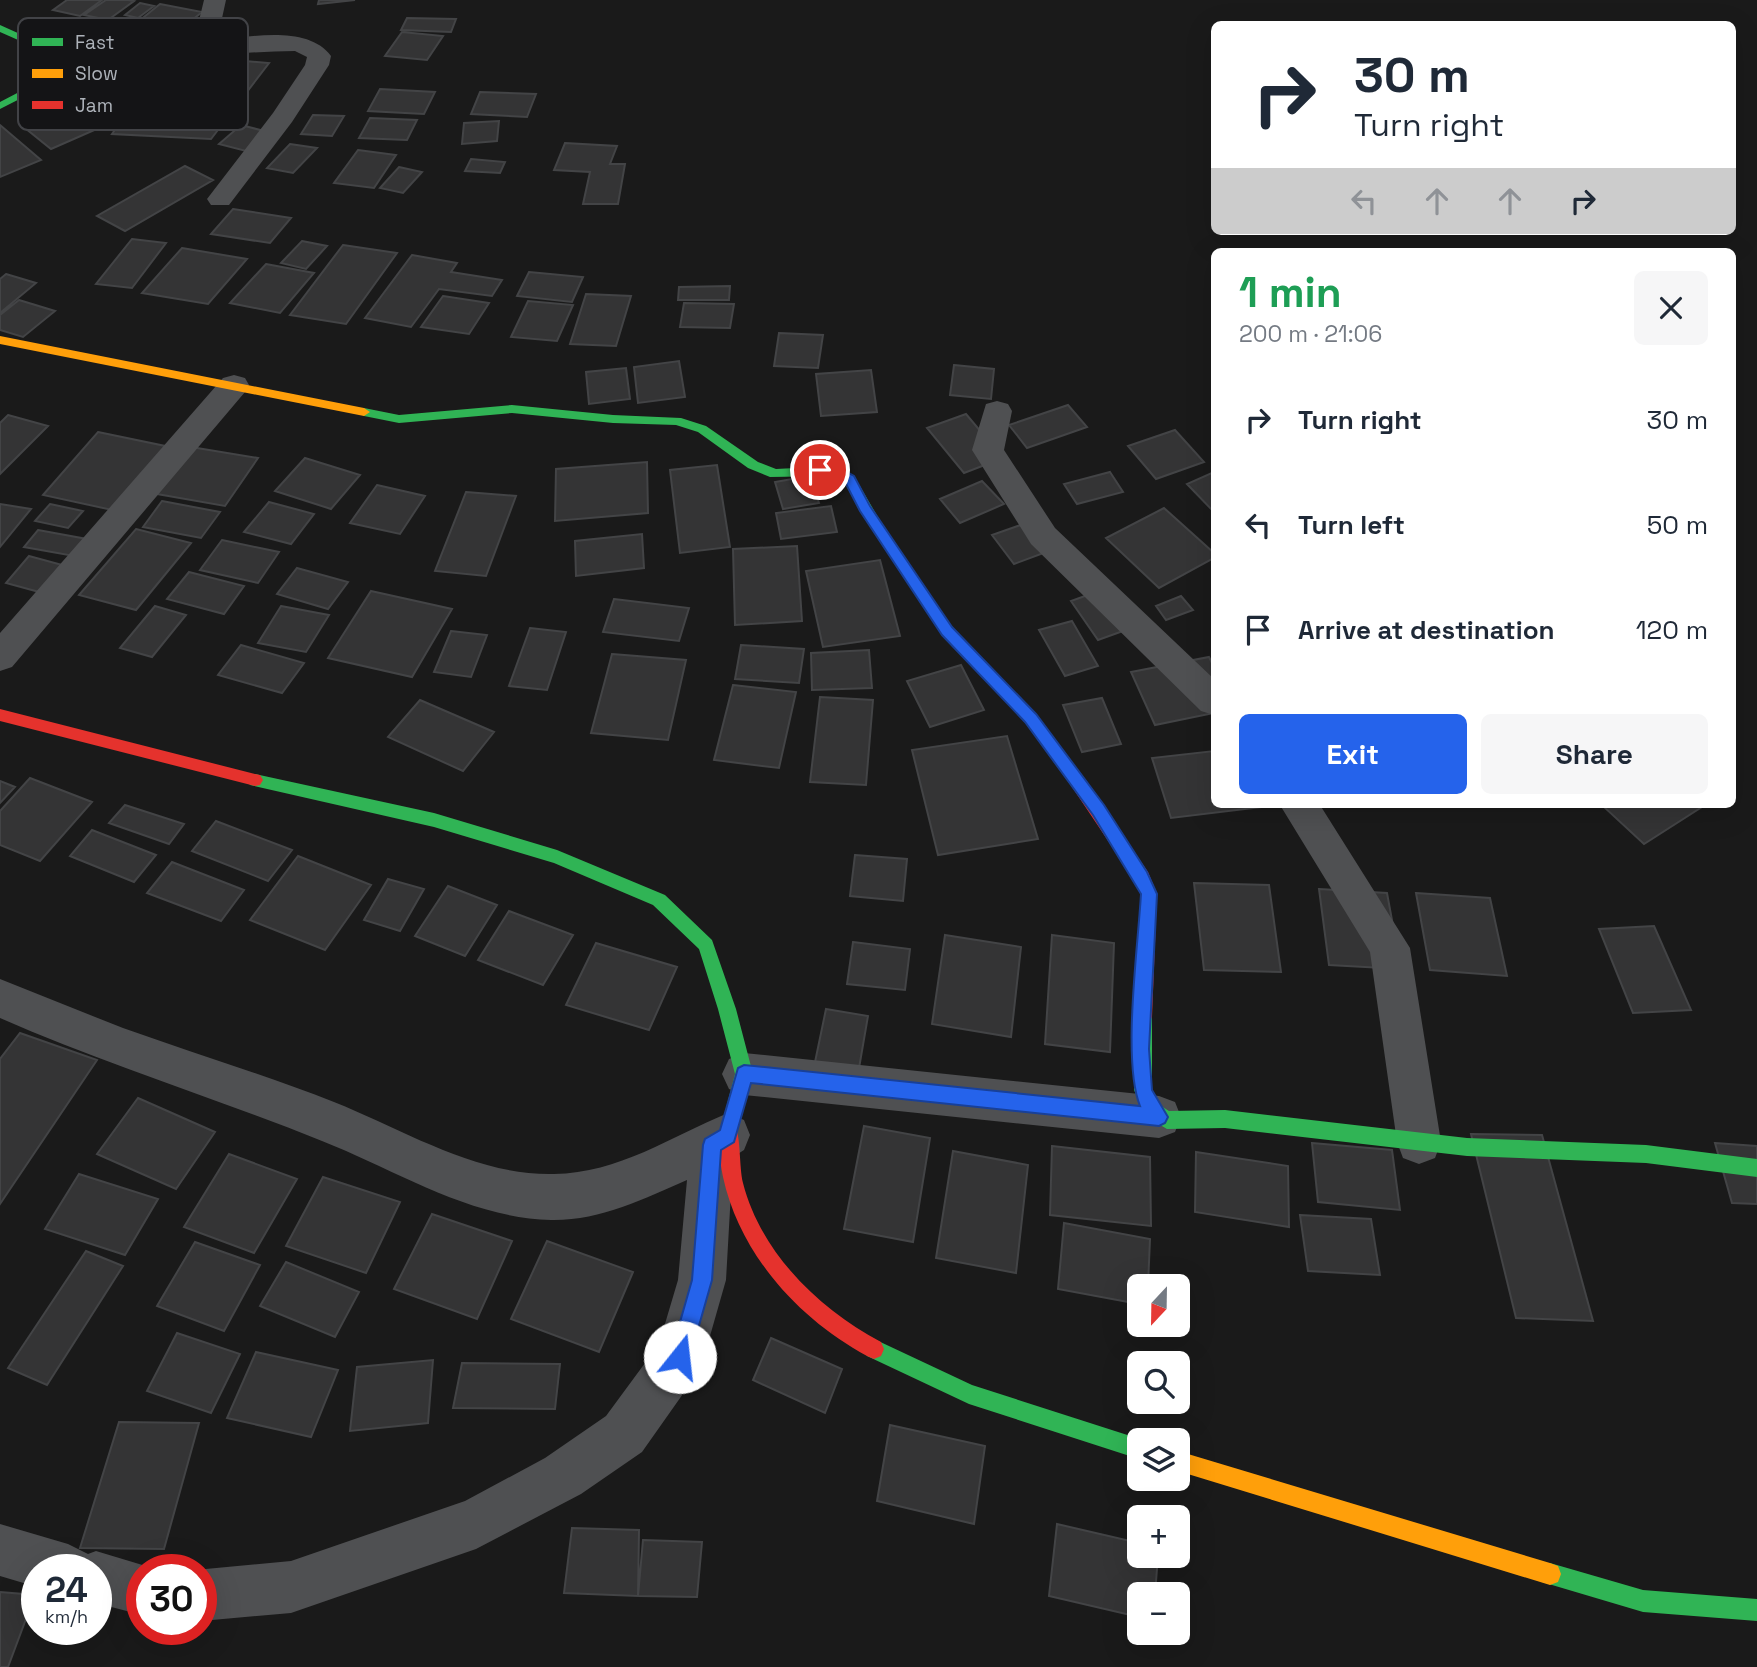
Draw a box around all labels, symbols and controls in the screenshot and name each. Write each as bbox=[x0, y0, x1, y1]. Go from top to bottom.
legend bbox=[18, 18, 248, 130]
text: Fast bbox=[75, 30, 115, 55]
text: 30 m bbox=[1354, 44, 1470, 106]
icon: right bbox=[1239, 49, 1330, 140]
text: Slow bbox=[75, 61, 118, 86]
text: Jam bbox=[75, 93, 113, 118]
text: Turn right bbox=[1354, 105, 1504, 145]
icon: left bbox=[1345, 182, 1383, 220]
icon: ahead bbox=[1418, 182, 1456, 220]
icon: ahead bbox=[1491, 182, 1529, 220]
icon: right bbox=[1564, 182, 1602, 220]
text: 1 min bbox=[1239, 266, 1342, 319]
button: close bbox=[1634, 271, 1708, 345]
text: 200 m · 21:06 bbox=[1239, 319, 1382, 349]
icon: right bbox=[1239, 401, 1277, 439]
text: Turn right bbox=[1298, 403, 1422, 437]
text: 30 m bbox=[1647, 403, 1708, 437]
pin bbox=[790, 440, 850, 500]
icon: arrive bbox=[801, 451, 839, 489]
icon: left bbox=[1239, 506, 1277, 544]
text: Turn left bbox=[1298, 508, 1405, 542]
text: 50 m bbox=[1647, 508, 1708, 542]
icon: arrive bbox=[1239, 611, 1277, 649]
text: Arrive at destination bbox=[1298, 613, 1555, 647]
text: 120 m bbox=[1636, 613, 1708, 647]
button: Exit bbox=[1239, 714, 1467, 794]
button: Share bbox=[1481, 714, 1708, 794]
north arrow bbox=[1127, 1274, 1190, 1337]
map controls bbox=[1127, 1274, 1190, 1645]
position arrow bbox=[643, 1320, 717, 1394]
button: search bbox=[1127, 1351, 1190, 1414]
button: layers bbox=[1127, 1428, 1190, 1491]
button: + bbox=[1127, 1505, 1190, 1568]
speed limit sign: 30 bbox=[126, 1554, 217, 1645]
text: 24 bbox=[45, 1568, 88, 1612]
button: − bbox=[1127, 1582, 1190, 1645]
text: km/h bbox=[45, 1605, 88, 1628]

